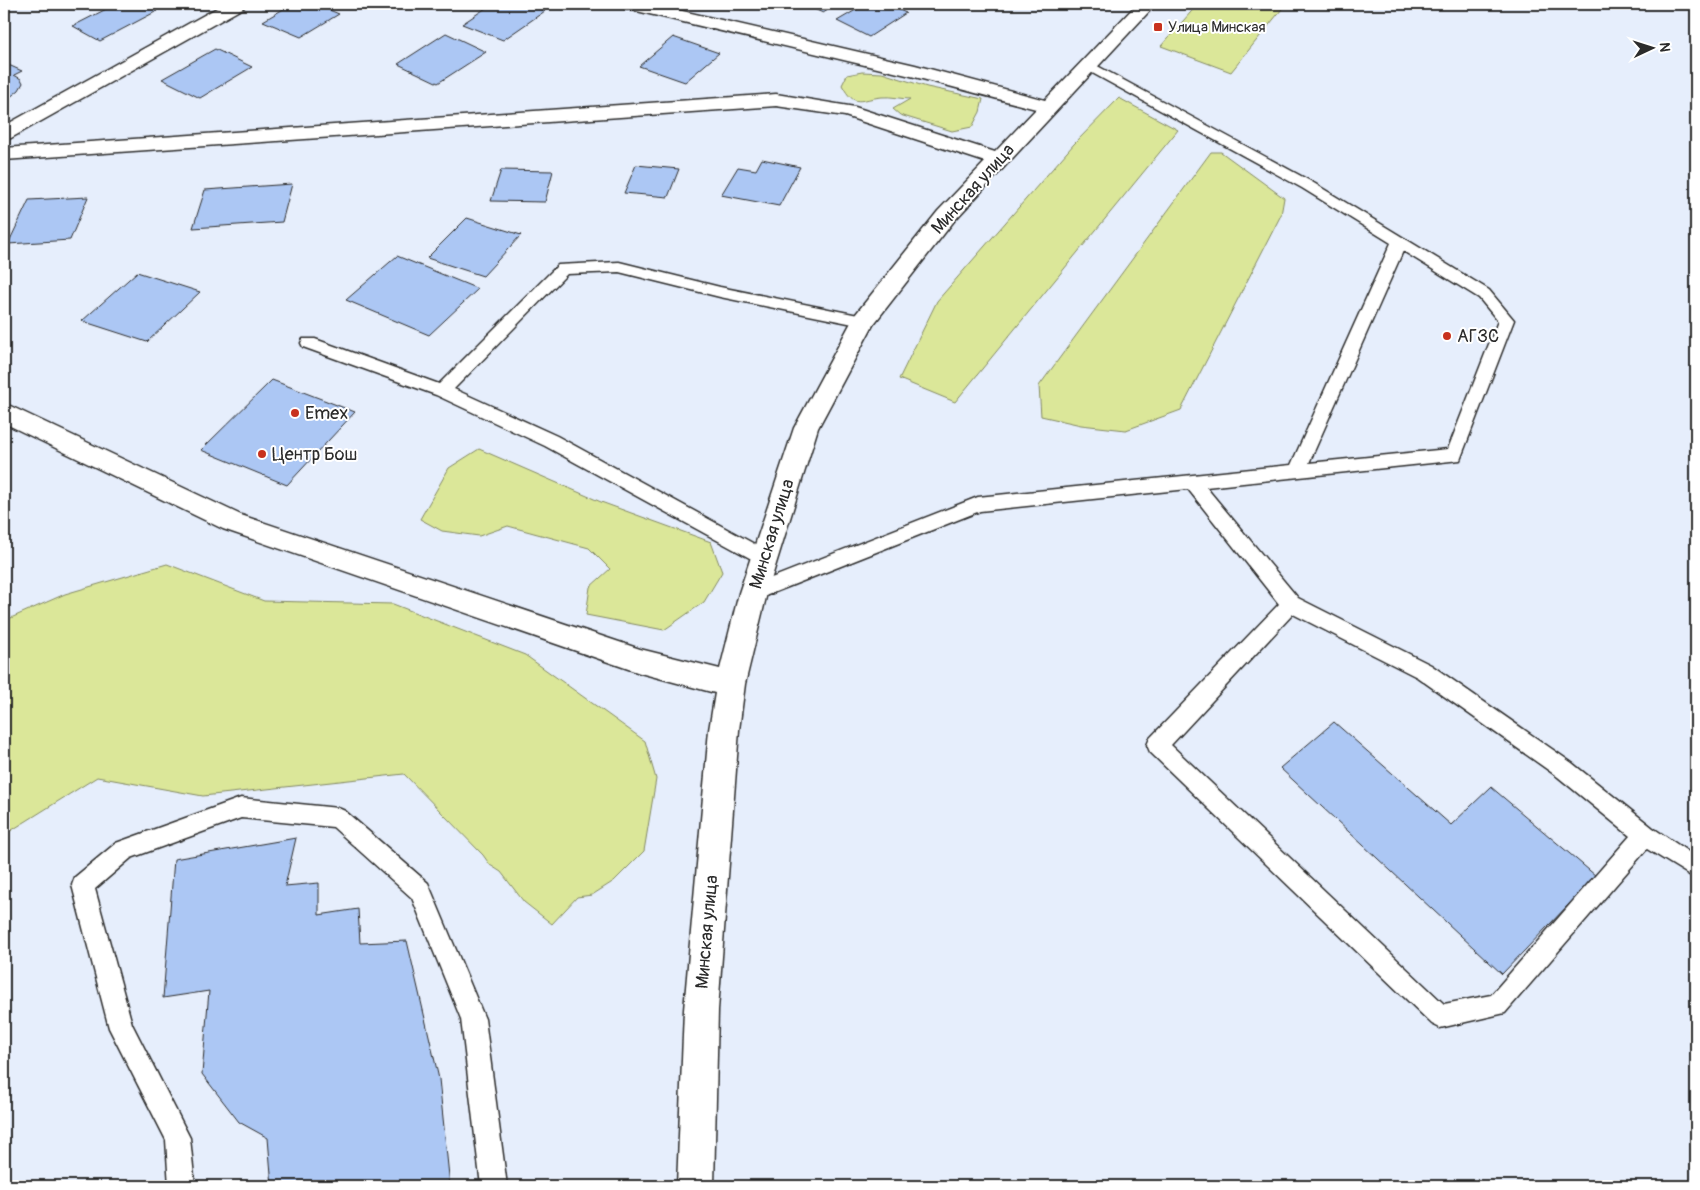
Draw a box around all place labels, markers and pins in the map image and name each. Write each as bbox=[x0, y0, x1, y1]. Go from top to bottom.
place label: Улица Минская bbox=[1168, 18, 1266, 37]
marker: Улица Минская bbox=[1152, 21, 1164, 33]
place label: АГЗС bbox=[1457, 325, 1499, 348]
marker: АГЗС bbox=[1441, 330, 1453, 342]
place label: Emex bbox=[305, 402, 348, 425]
marker: Emex bbox=[289, 407, 301, 419]
place label: Центр Бош bbox=[272, 443, 357, 466]
marker: Центр Бош bbox=[256, 448, 268, 460]

